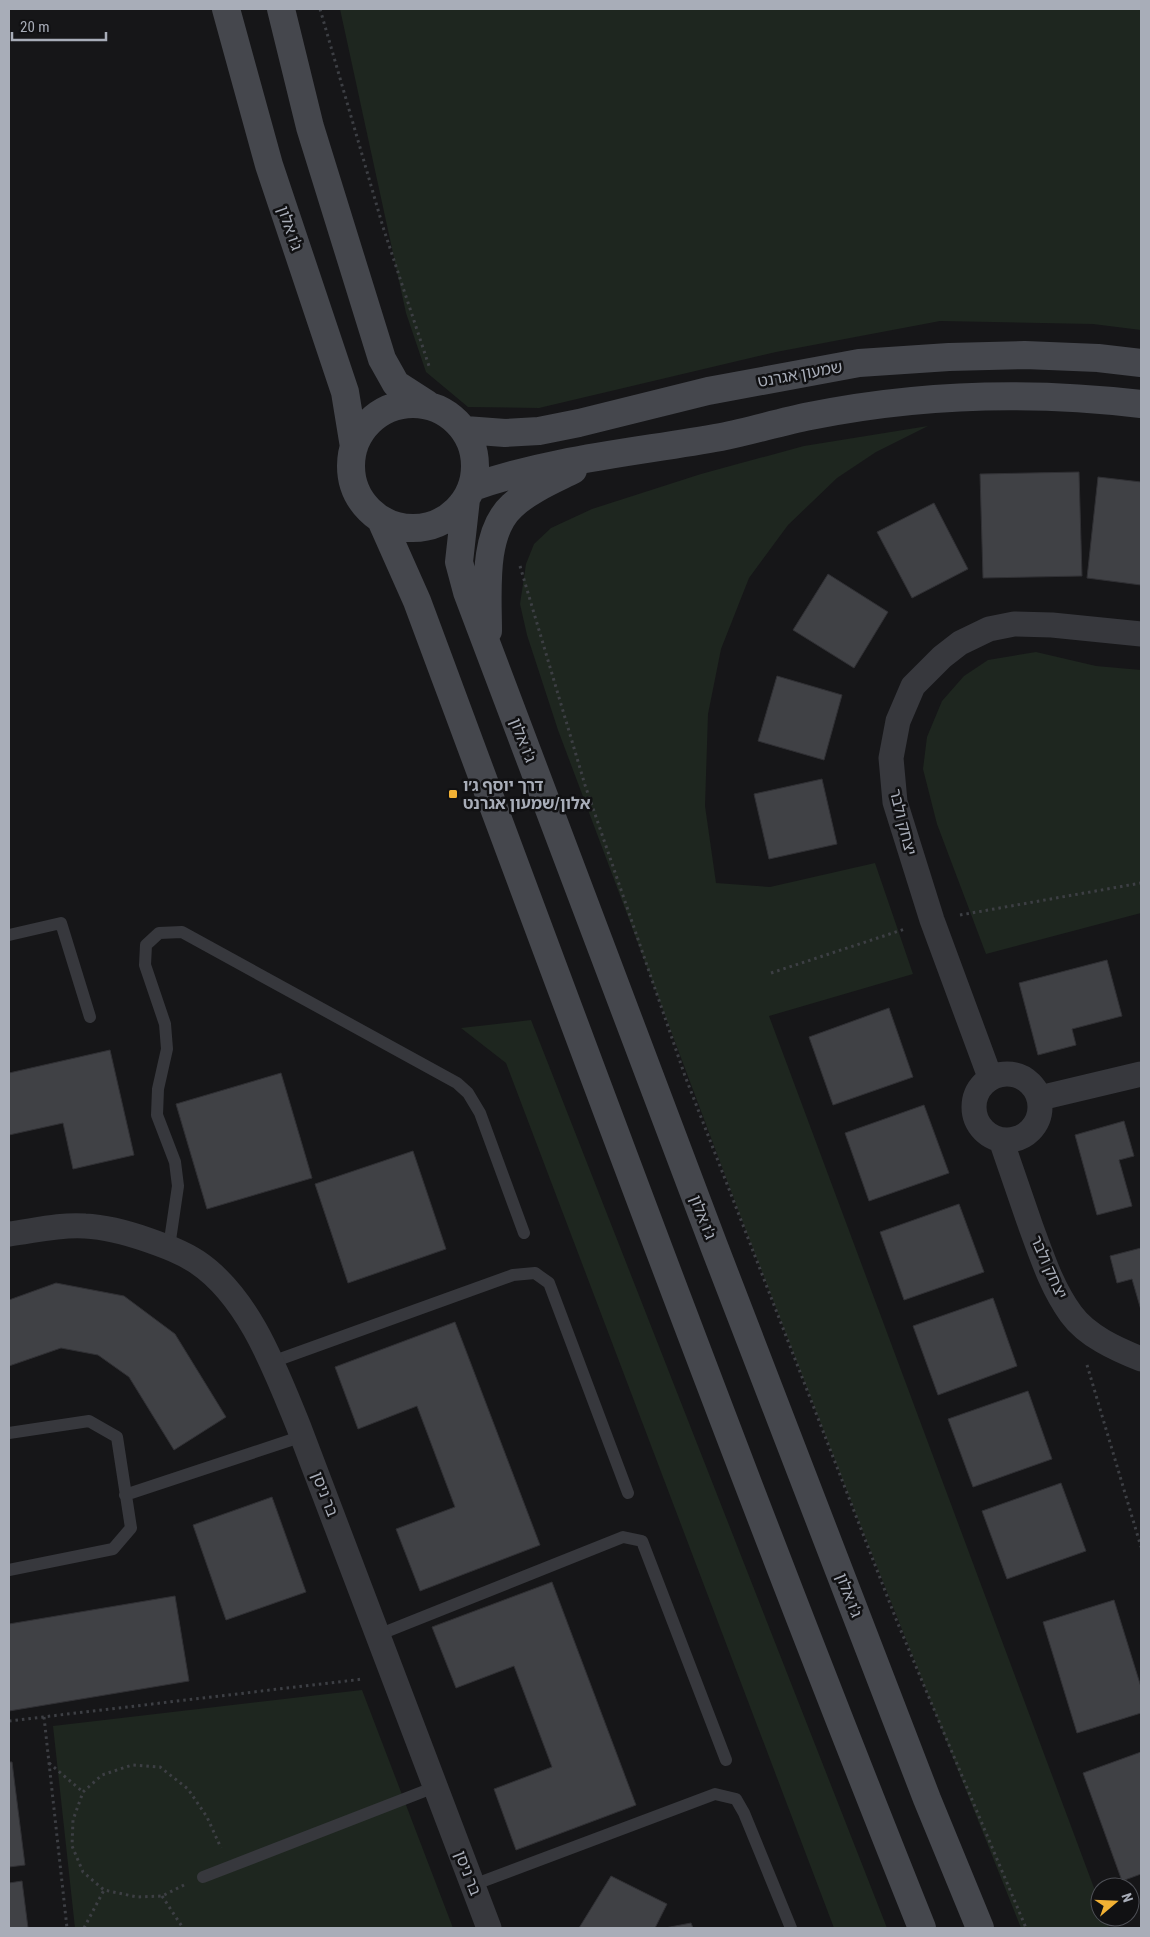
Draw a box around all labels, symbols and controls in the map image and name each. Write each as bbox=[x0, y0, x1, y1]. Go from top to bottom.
scale bar bbox=[12, 10, 106, 42]
text: 20 m bbox=[20, 18, 50, 36]
street label: ג'ו אלון bbox=[274, 203, 306, 253]
street label: שמעון אגרנט bbox=[756, 357, 844, 391]
street label: ג'ו אלון bbox=[506, 715, 540, 765]
place label: דרך יוסף ג׳ו אלון/שמעון אגרנט bbox=[463, 776, 591, 813]
street label: יצחק ולבר bbox=[886, 787, 920, 857]
marker: דרך יוסף ג׳ו אלון/שמעון אגרנט bbox=[447, 788, 459, 800]
street label: ג'ו אלון bbox=[686, 1192, 720, 1242]
street label: יצחק ולבר bbox=[1027, 1232, 1071, 1302]
street label: בר ניסן bbox=[308, 1469, 342, 1519]
street label: ג'ו אלון bbox=[832, 1570, 866, 1620]
street label: בר ניסן bbox=[451, 1848, 485, 1898]
north arrow bbox=[1090, 1877, 1140, 1927]
text: N bbox=[1118, 1891, 1136, 1904]

